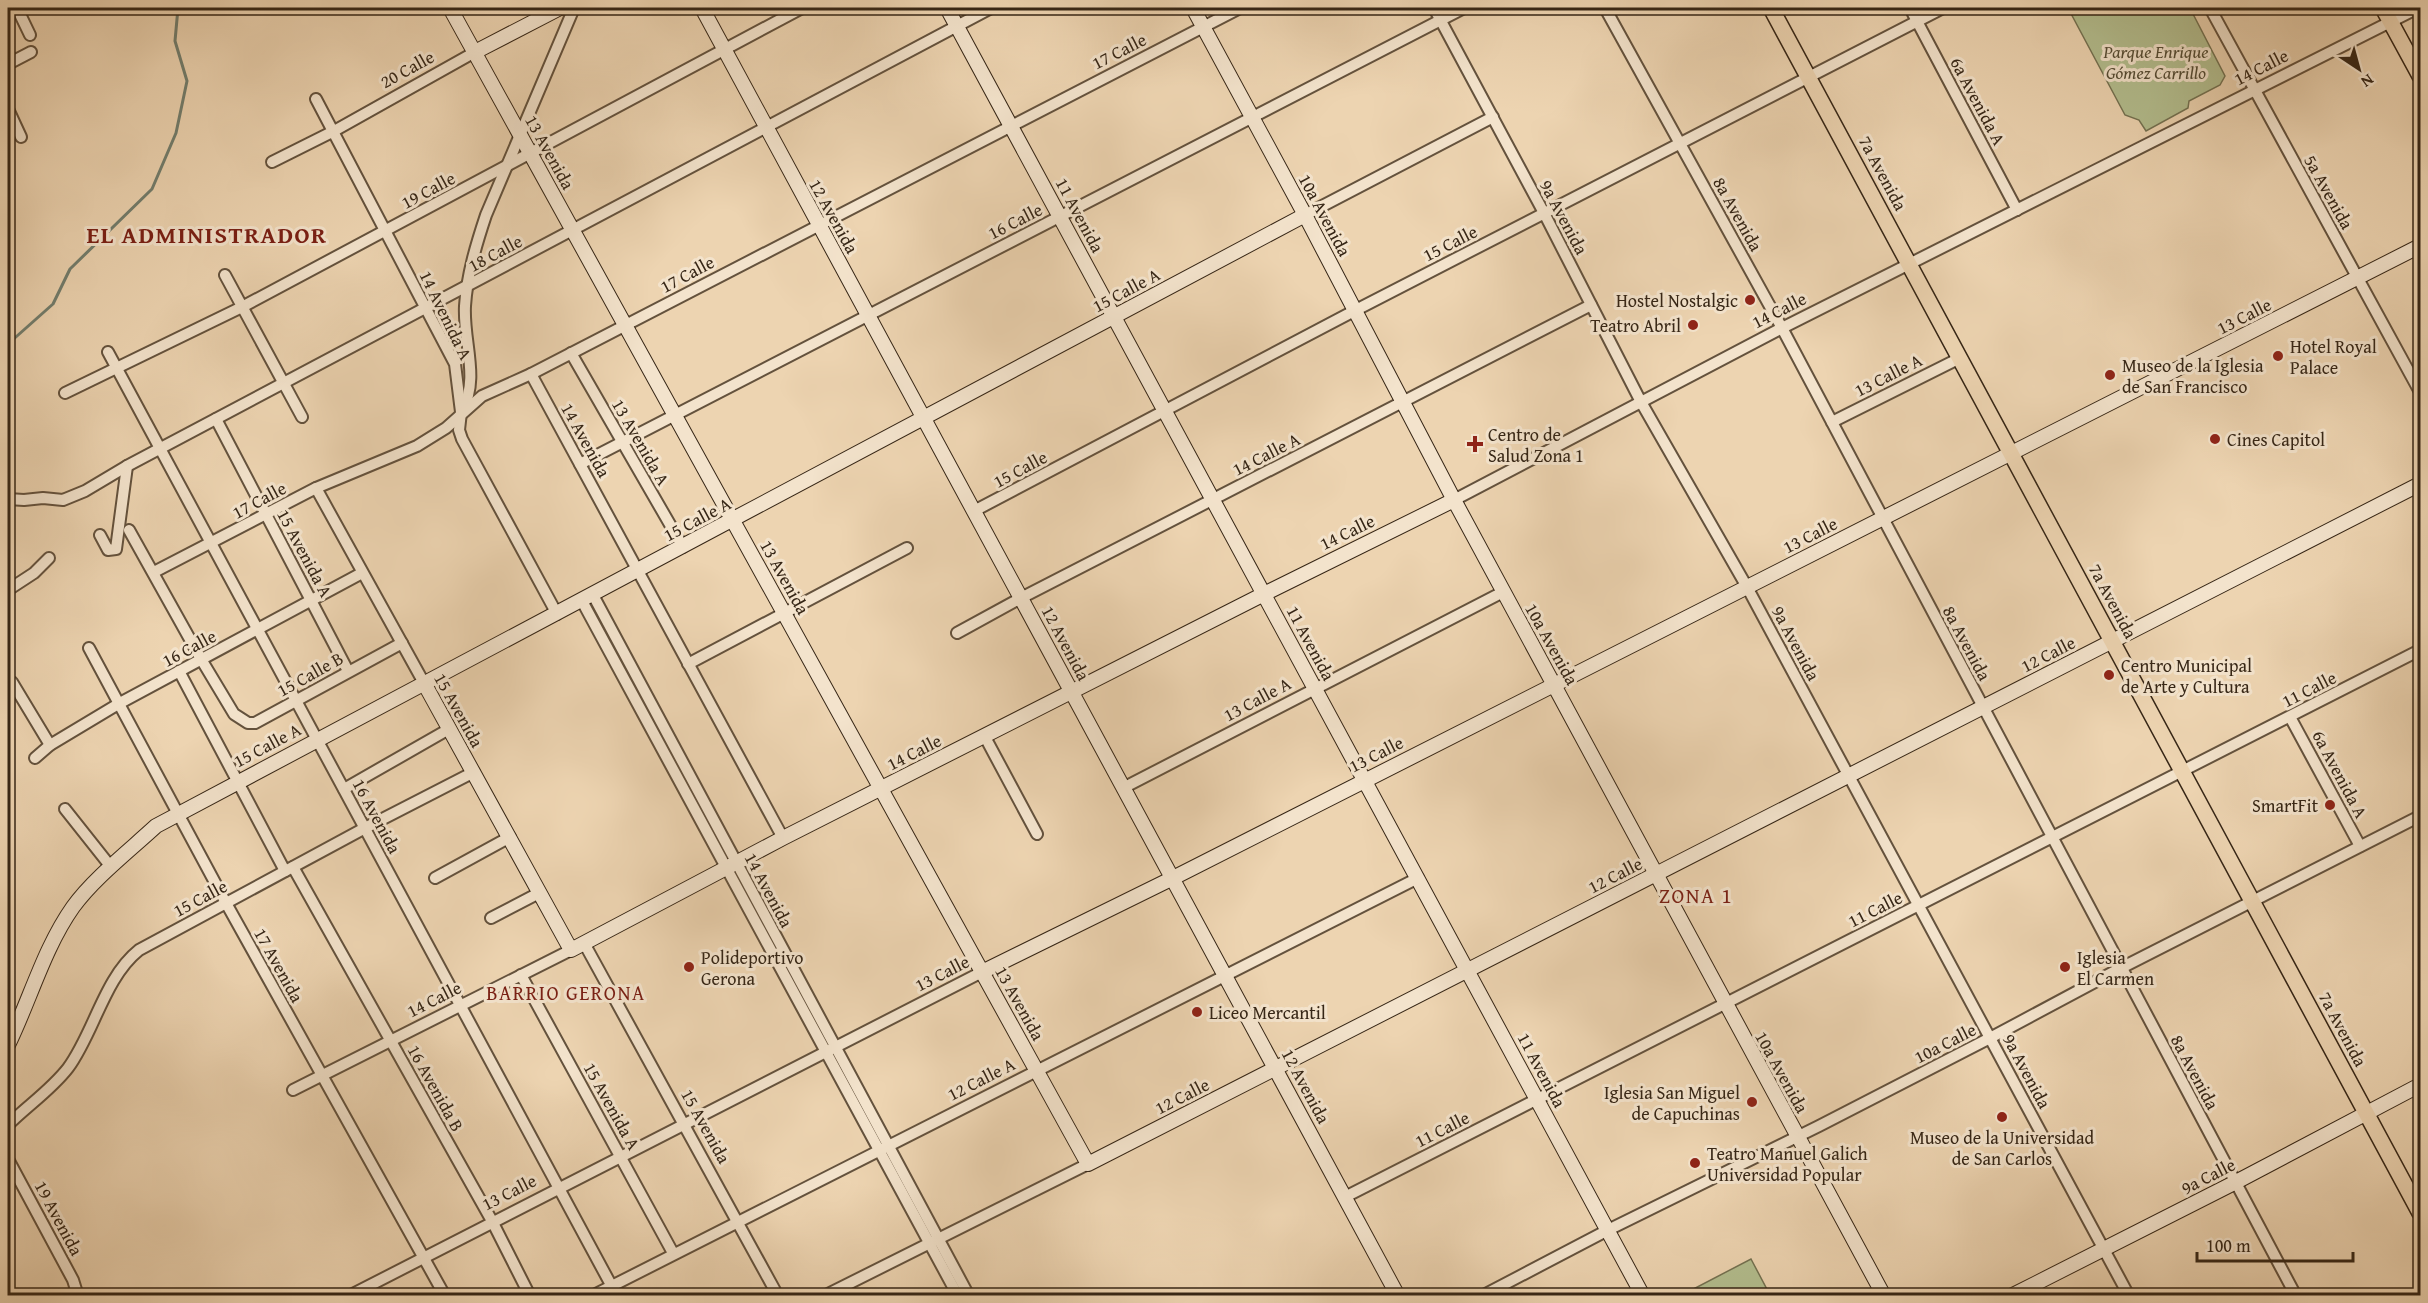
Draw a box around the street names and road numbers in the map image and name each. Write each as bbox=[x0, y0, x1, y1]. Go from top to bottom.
street label: 17 Calle bbox=[1087, 26, 1151, 76]
street label: 14 Calle bbox=[2229, 42, 2293, 92]
street label: 20 Calle bbox=[375, 43, 439, 95]
street label: 6a Avenida A bbox=[1943, 52, 2013, 150]
street label: 13 Avenida bbox=[518, 110, 582, 195]
street label: 7a Avenida bbox=[1852, 131, 1914, 216]
street label: 5a Avenida bbox=[2297, 150, 2361, 235]
street label: 19 Calle bbox=[396, 164, 460, 216]
street label: 10a Avenida bbox=[1292, 169, 1358, 262]
street label: 8a Avenida bbox=[1706, 172, 1770, 257]
street label: 11 Avenida bbox=[1049, 173, 1111, 258]
street label: 12 Avenida bbox=[802, 174, 866, 259]
street label: 9a Avenida bbox=[1533, 175, 1595, 260]
street label: 16 Calle bbox=[983, 196, 1047, 246]
street label: 15 Calle bbox=[1418, 218, 1482, 268]
street label: 18 Calle bbox=[463, 227, 527, 279]
street label: 17 Calle bbox=[655, 248, 719, 300]
street label: 15 Calle A bbox=[1087, 261, 1165, 319]
street label: 14 Avenida A bbox=[413, 266, 479, 364]
street label: 14 Calle bbox=[1747, 285, 1811, 335]
street label: 13 Calle bbox=[2212, 291, 2276, 341]
street label: 13 Calle A bbox=[1849, 346, 1927, 404]
street label: 13 Avenida A bbox=[605, 393, 677, 491]
street label: 14 Avenida bbox=[554, 398, 618, 483]
street label: 14 Calle A bbox=[1227, 425, 1305, 483]
street label: 15 Calle bbox=[988, 443, 1052, 495]
street label: 17 Calle bbox=[227, 474, 291, 526]
street label: 15 Calle A bbox=[658, 490, 736, 548]
street label: 15 Avenida A bbox=[270, 504, 340, 602]
street label: 14 Calle bbox=[1315, 507, 1379, 557]
street label: 13 Calle bbox=[1778, 510, 1842, 560]
street label: 13 Avenida bbox=[753, 535, 817, 620]
street label: 7a Avenida bbox=[2082, 559, 2144, 644]
street label: 10a Avenida bbox=[1518, 598, 1586, 690]
street label: 12 Avenida bbox=[1035, 601, 1097, 686]
street label: 11 Avenida bbox=[1280, 601, 1342, 686]
street label: 9a Avenida bbox=[1765, 601, 1827, 686]
street label: 8a Avenida bbox=[1936, 601, 1998, 686]
street label: 16 Calle bbox=[157, 622, 221, 674]
street label: 12 Calle bbox=[2016, 629, 2080, 679]
street label: 15 Calle B bbox=[272, 645, 348, 703]
street label: 11 Calle bbox=[2277, 664, 2341, 714]
street label: 15 Avenida bbox=[427, 668, 491, 753]
street label: 13 Calle A bbox=[1218, 670, 1296, 728]
street label: 15 Calle A bbox=[228, 716, 306, 774]
street label: 6a Avenida A bbox=[2305, 725, 2375, 823]
street label: 14 Calle bbox=[882, 727, 946, 777]
street label: 13 Calle bbox=[1344, 729, 1408, 779]
street label: 16 Avenida bbox=[346, 774, 408, 859]
street label: 14 Avenida bbox=[738, 848, 800, 933]
street label: 12 Calle bbox=[1583, 850, 1647, 900]
street label: 15 Calle bbox=[168, 872, 232, 924]
street label: 11 Calle bbox=[1843, 884, 1907, 934]
street label: 17 Avenida bbox=[247, 923, 311, 1008]
street label: 13 Calle bbox=[910, 948, 974, 998]
street label: 13 Avenida bbox=[988, 961, 1052, 1046]
street label: 14 Calle bbox=[402, 974, 466, 1024]
street label: 7a Avenida bbox=[2312, 987, 2374, 1072]
street label: 10a Calle bbox=[1909, 1016, 1981, 1070]
street label: 10a Avenida bbox=[1748, 1026, 1816, 1118]
street label: 11 Avenida bbox=[1511, 1028, 1573, 1113]
street label: 9a Avenida bbox=[1996, 1029, 2058, 1114]
street label: 8a Avenida bbox=[2164, 1030, 2226, 1115]
street label: 16 Avenida B bbox=[401, 1040, 471, 1136]
street label: 12 Avenida bbox=[1275, 1044, 1337, 1129]
street label: 12 Calle A bbox=[942, 1050, 1020, 1108]
street label: 15 Avenida A bbox=[577, 1057, 647, 1155]
street label: 12 Calle bbox=[1150, 1071, 1214, 1121]
street label: 15 Avenida bbox=[674, 1084, 738, 1169]
street label: 11 Calle bbox=[1410, 1104, 1474, 1154]
street label: 9a Calle bbox=[2176, 1151, 2240, 1201]
street label: 13 Calle bbox=[477, 1167, 541, 1217]
street label: 19 Avenida bbox=[28, 1176, 90, 1261]

